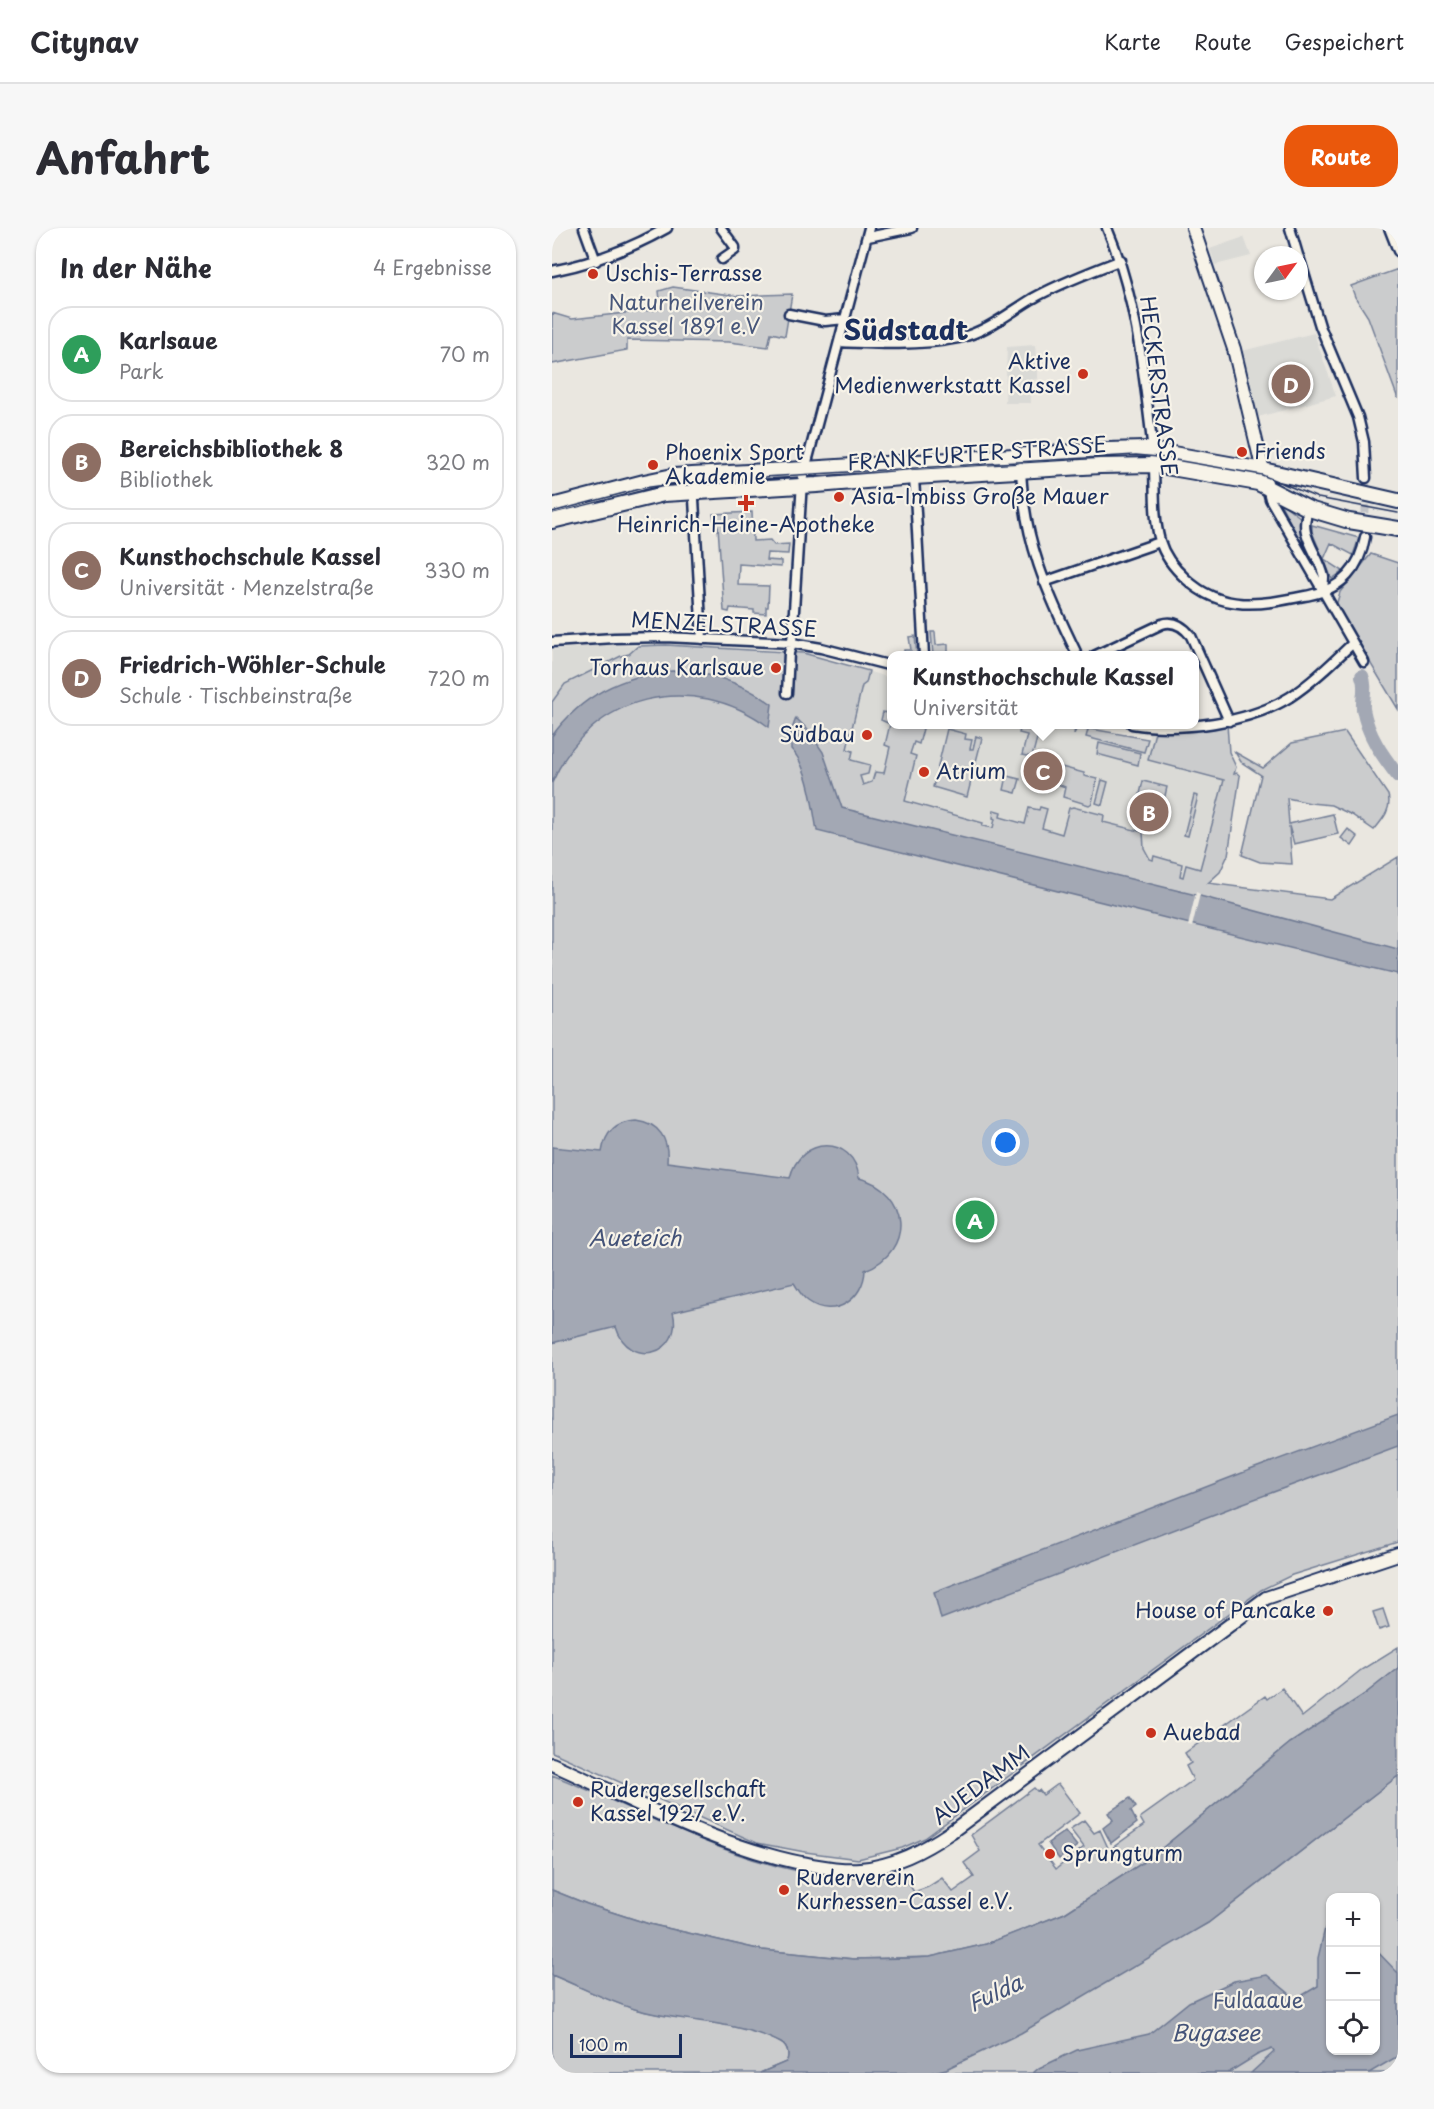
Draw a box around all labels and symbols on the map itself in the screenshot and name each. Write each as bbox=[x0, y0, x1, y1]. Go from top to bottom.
north arrow bbox=[1254, 246, 1308, 300]
place label: Uschis-Terrasse bbox=[605, 256, 762, 288]
marker: Uschis-Terrasse bbox=[586, 267, 600, 281]
park label: Naturheilverein Kassel 1891 e.V bbox=[608, 285, 764, 341]
street label: HECKERSTRASSE bbox=[1133, 294, 1187, 478]
district label: Südstadt bbox=[844, 308, 968, 349]
place label: Aktive Medienwerkstatt Kassel bbox=[834, 344, 1071, 400]
pin: D bbox=[1272, 362, 1310, 406]
marker: Aktive Medienwerkstatt Kassel bbox=[1076, 367, 1090, 381]
street label: FRANKFURTER STRASSE bbox=[846, 427, 1108, 477]
place label: Friends bbox=[1254, 434, 1326, 466]
place label: Phoenix Sport Akademie bbox=[665, 435, 804, 491]
marker: Friends bbox=[1235, 445, 1249, 459]
marker: Phoenix Sport Akademie bbox=[646, 458, 660, 472]
place label: Asia-Imbiss Große Mauer bbox=[851, 479, 1109, 511]
marker: Asia-Imbiss Große Mauer bbox=[832, 490, 846, 504]
marker: Heinrich-Heine-Apotheke bbox=[739, 496, 753, 510]
place label: Heinrich-Heine-Apotheke bbox=[617, 507, 875, 539]
street label: MENZELSTRASSE bbox=[630, 602, 818, 644]
place label: Torhaus Karlsaue bbox=[589, 650, 764, 682]
marker: Torhaus Karlsaue bbox=[769, 661, 783, 675]
place label: Südbau bbox=[779, 717, 855, 749]
marker: Südbau bbox=[860, 728, 874, 742]
pin: C bbox=[1024, 748, 1062, 794]
place label: Atrium bbox=[936, 754, 1006, 786]
marker: Atrium bbox=[917, 765, 931, 779]
pin: B bbox=[1130, 790, 1168, 834]
your location bbox=[991, 1128, 1020, 1157]
pin: A bbox=[956, 1198, 994, 1242]
water label: Aueteich bbox=[589, 1220, 682, 1253]
place label: House of Pancake bbox=[1135, 1593, 1316, 1625]
marker: House of Pancake bbox=[1321, 1604, 1335, 1618]
place label: Auebad bbox=[1163, 1715, 1241, 1747]
marker: Auebad bbox=[1144, 1726, 1158, 1740]
street label: AUEDAMM bbox=[924, 1736, 1036, 1831]
place label: Rudergesellschaft Kassel 1927 e.V. bbox=[590, 1772, 766, 1828]
marker: Rudergesellschaft Kassel 1927 e.V. bbox=[571, 1795, 585, 1809]
place label: Sprungturm bbox=[1062, 1836, 1183, 1868]
marker: Sprungturm bbox=[1043, 1847, 1057, 1861]
place label: Ruderverein Kurhessen-Cassel e.V. bbox=[796, 1860, 1013, 1916]
marker: Ruderverein Kurhessen-Cassel e.V. bbox=[777, 1883, 791, 1897]
water label: Fulda bbox=[962, 1964, 1028, 2019]
park label: Fuldaaue bbox=[1213, 1983, 1303, 2015]
water label: Bugasee bbox=[1172, 2015, 1261, 2048]
scale bar bbox=[570, 2031, 682, 2058]

